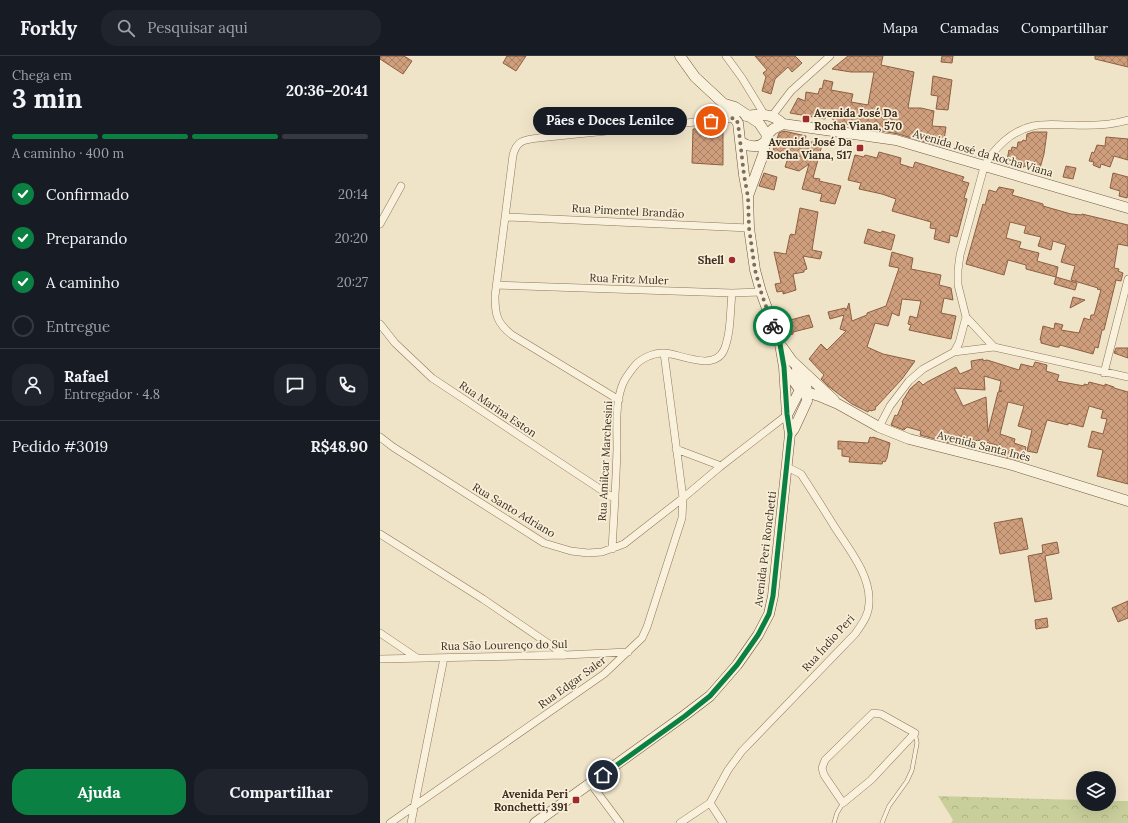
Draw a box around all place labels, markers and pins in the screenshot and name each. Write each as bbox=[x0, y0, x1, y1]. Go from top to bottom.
pin bbox=[694, 104, 728, 138]
place label: Avenida José Da Rocha Viana, 570 bbox=[814, 106, 902, 133]
callout: Pães e Doces Lenilce bbox=[533, 107, 687, 135]
marker: Avenida José Da Rocha Viana, 570 bbox=[801, 114, 811, 124]
place label: Avenida José Da Rocha Viana, 517 bbox=[766, 135, 852, 162]
marker: Avenida José Da Rocha Viana, 517 bbox=[855, 143, 865, 153]
place label: Shell bbox=[698, 253, 725, 267]
marker: Shell bbox=[727, 255, 737, 265]
pin bbox=[586, 758, 620, 792]
place label: Avenida Peri Ronchetti, 391 bbox=[494, 787, 569, 814]
marker: Avenida Peri Ronchetti, 391 bbox=[571, 795, 581, 805]

